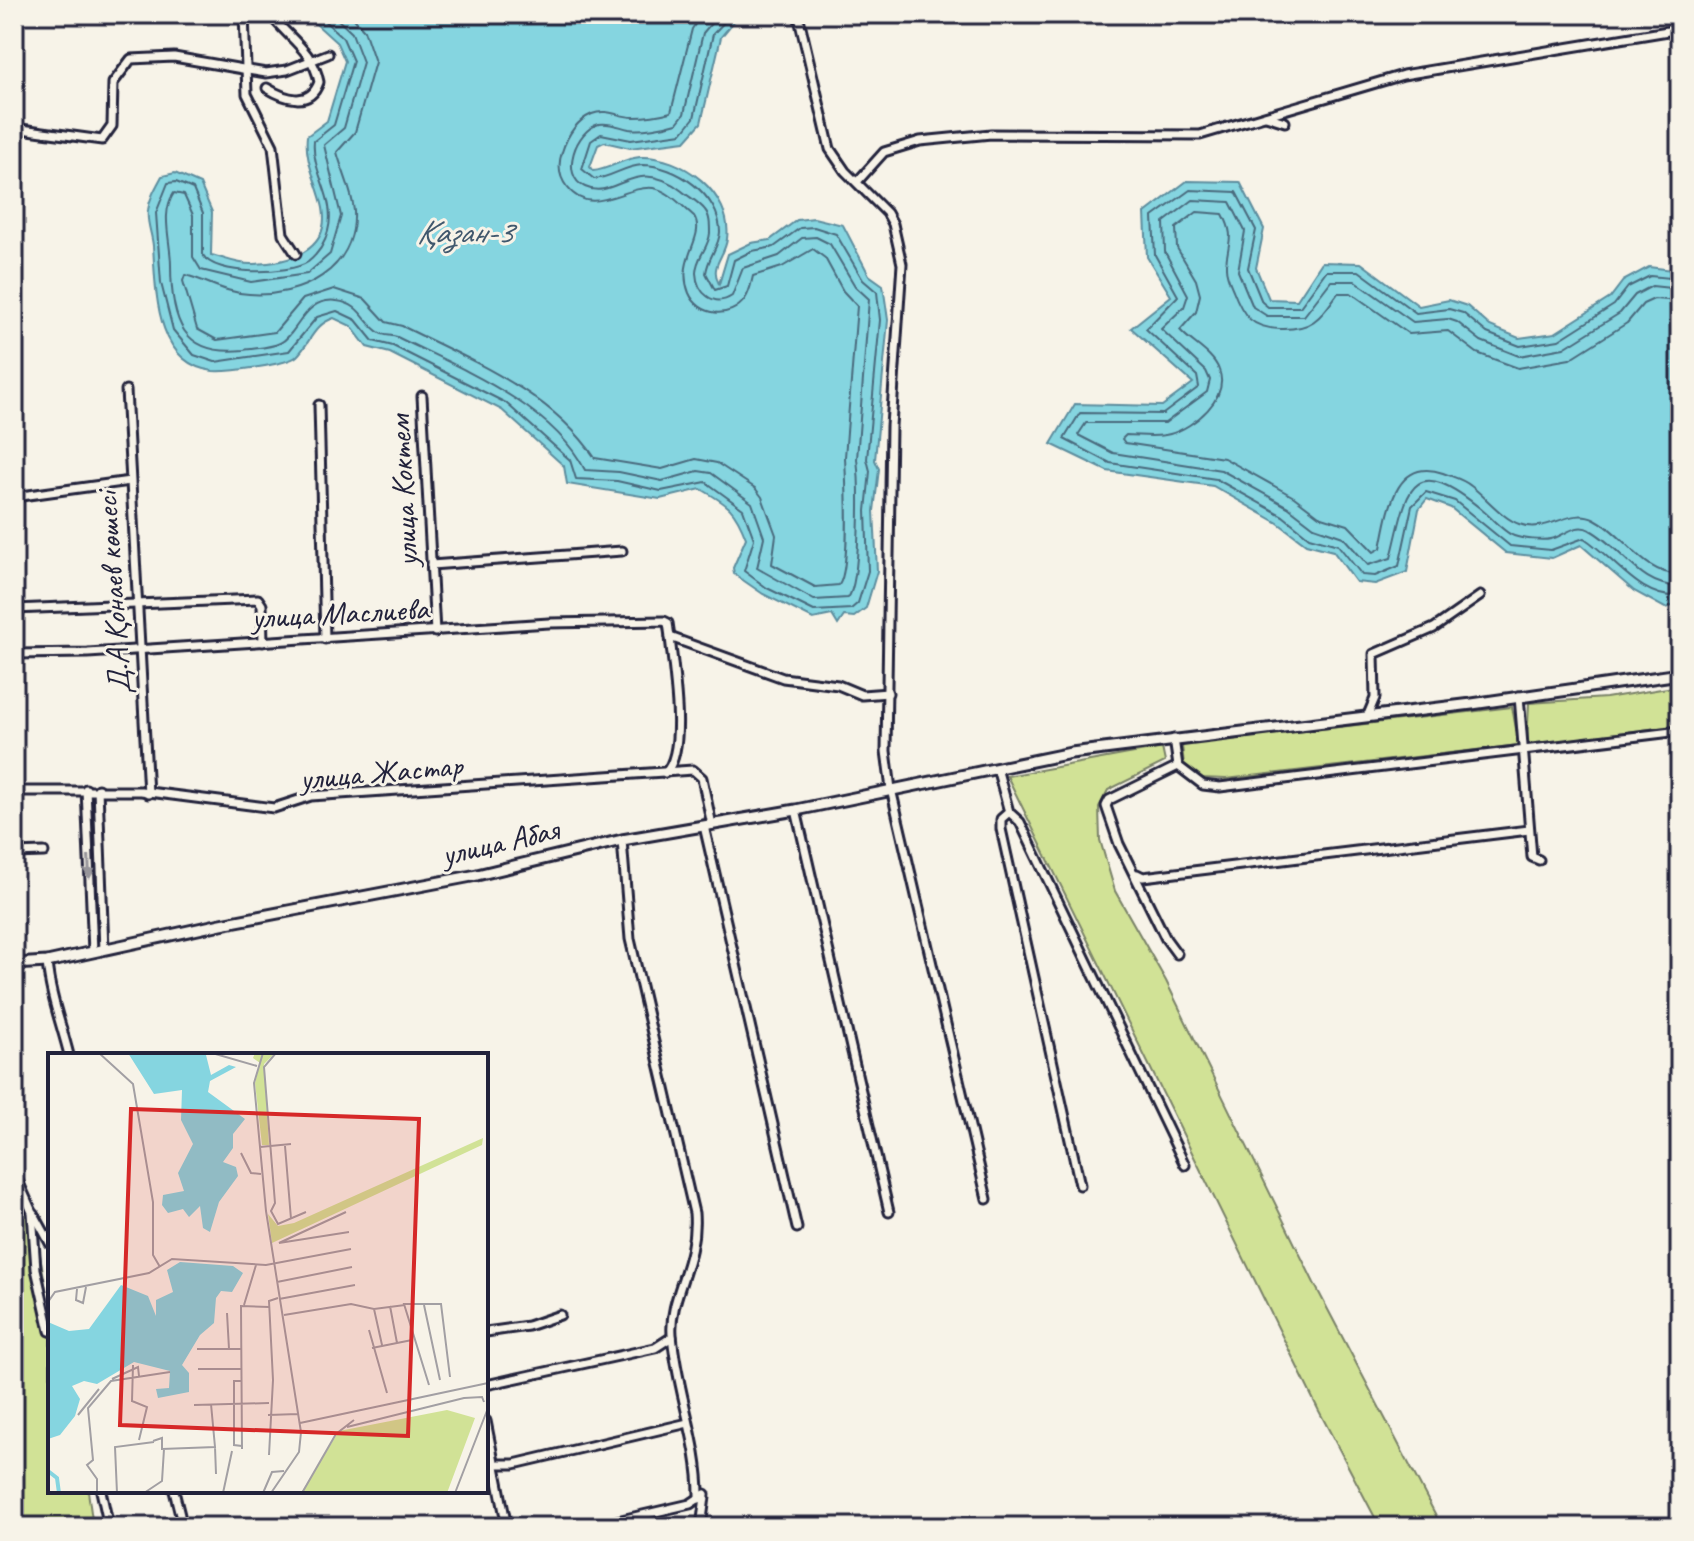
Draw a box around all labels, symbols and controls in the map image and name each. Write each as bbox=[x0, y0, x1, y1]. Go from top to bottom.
water label: Қазан-3 bbox=[416, 210, 518, 254]
street label: улица Коктем bbox=[378, 412, 428, 570]
street label: Д.А Қонаев көшесі bbox=[85, 486, 141, 696]
street label: улица Маслиева bbox=[248, 588, 432, 638]
street label: улица Жастар bbox=[296, 744, 466, 800]
street label: улица Абая bbox=[436, 808, 564, 876]
one-way arrow bbox=[83, 855, 96, 880]
inset map bbox=[48, 1053, 488, 1493]

